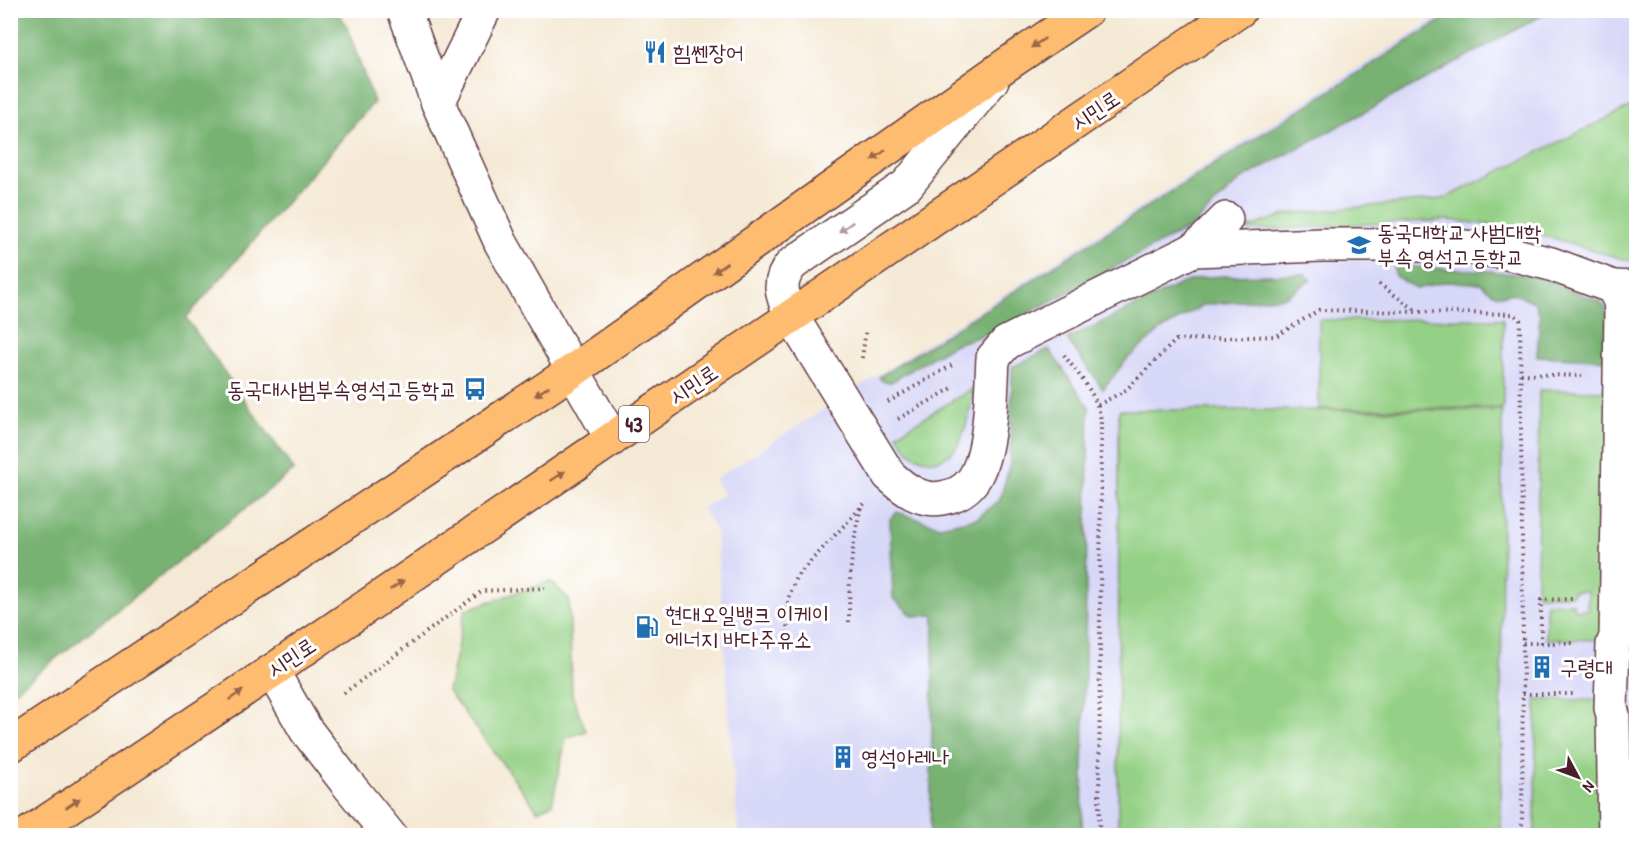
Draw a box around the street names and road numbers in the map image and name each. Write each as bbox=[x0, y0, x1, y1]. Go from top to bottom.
street label: 시민로 bbox=[1065, 83, 1125, 137]
street label: 시민로 bbox=[663, 357, 723, 411]
road number: 43 bbox=[619, 406, 649, 442]
street label: 시민로 bbox=[261, 630, 321, 684]

